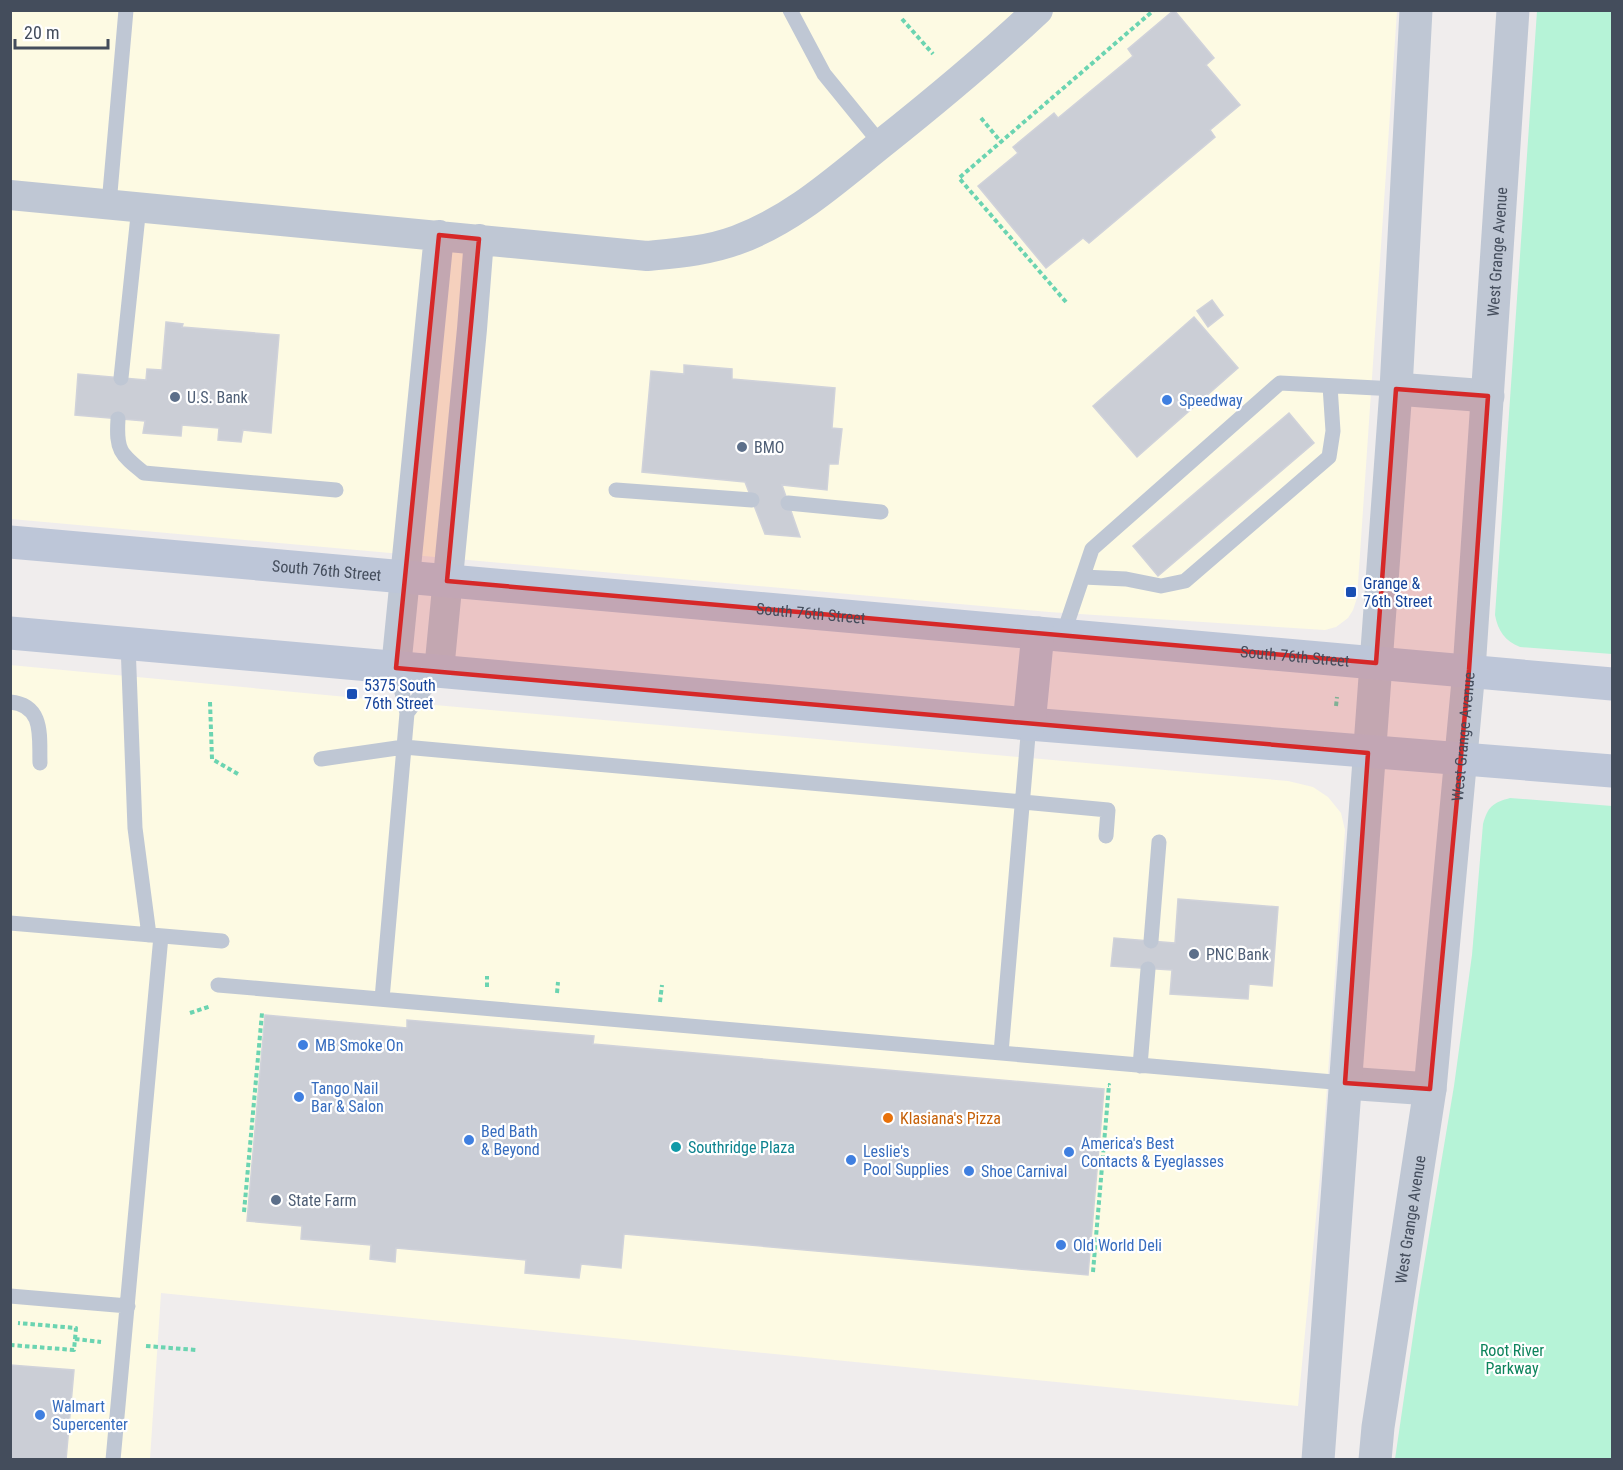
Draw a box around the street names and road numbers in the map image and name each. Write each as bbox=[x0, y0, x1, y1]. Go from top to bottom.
street label: West Grange Avenue bbox=[1483, 186, 1511, 317]
street label: South 76th Street bbox=[271, 556, 382, 584]
street label: South 76th Street bbox=[755, 599, 867, 627]
street label: South 76th Street bbox=[1240, 642, 1351, 670]
street label: West Grange Avenue bbox=[1447, 671, 1478, 802]
street label: West Grange Avenue bbox=[1391, 1154, 1429, 1285]

